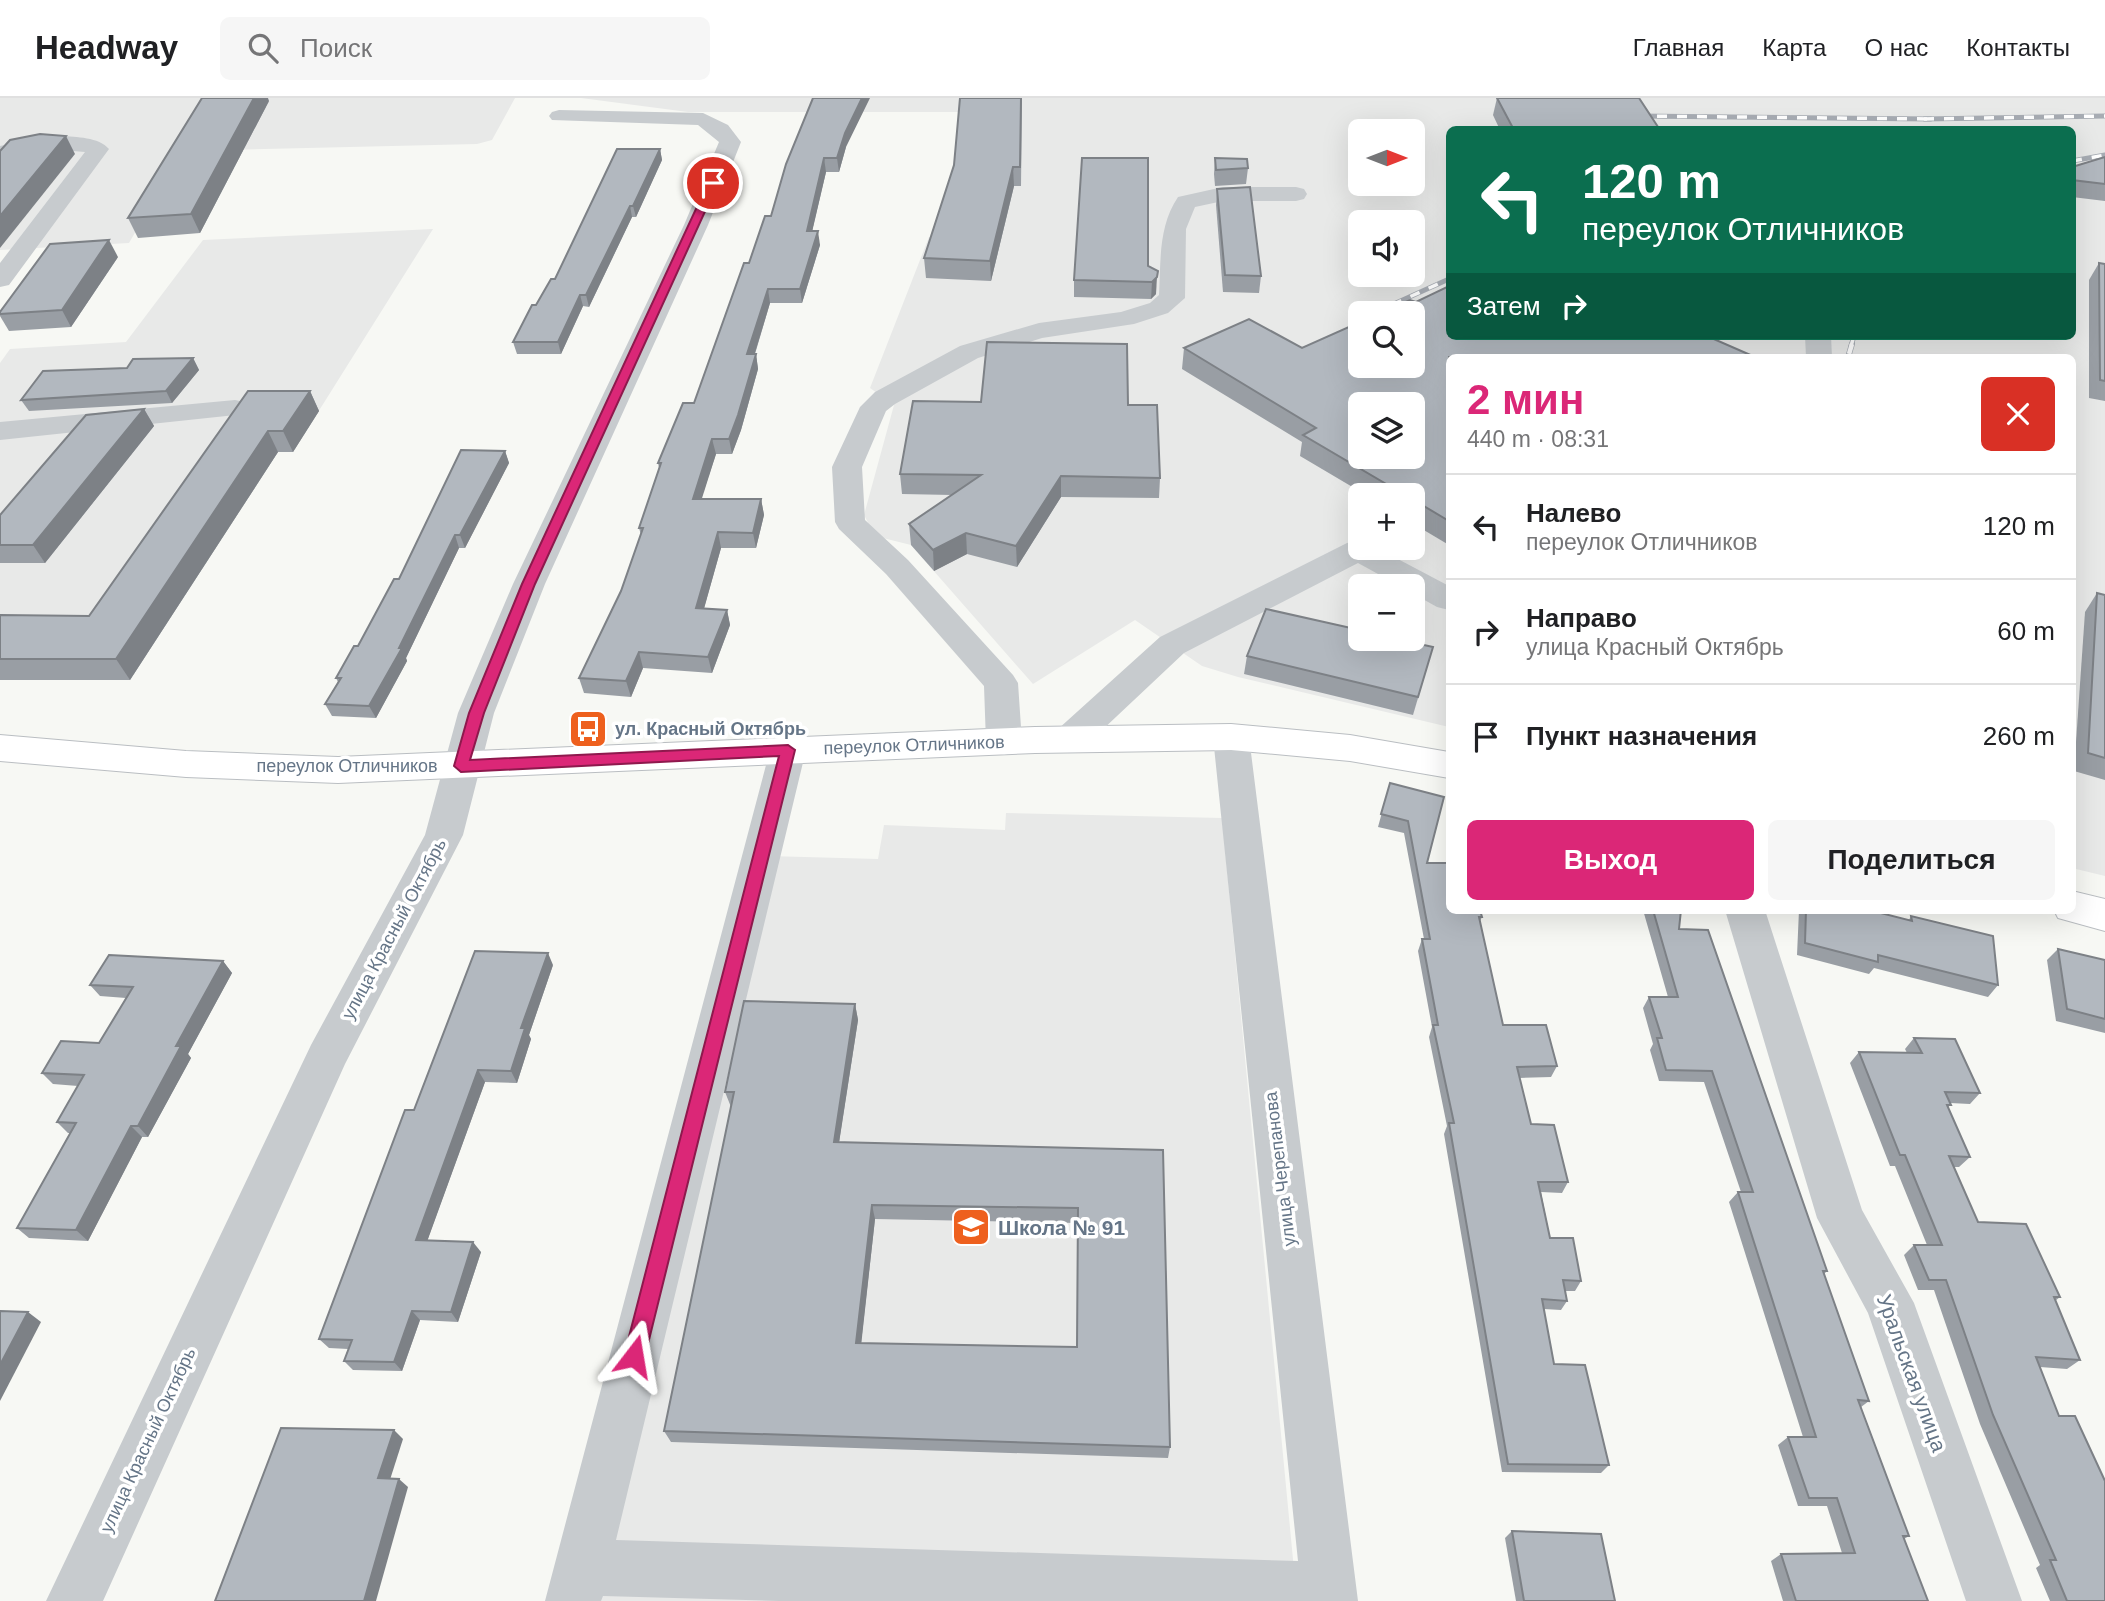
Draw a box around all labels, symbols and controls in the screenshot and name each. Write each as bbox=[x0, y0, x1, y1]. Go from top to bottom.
search box bbox=[220, 17, 710, 80]
text: Headway bbox=[35, 29, 178, 66]
icon: search bbox=[244, 29, 282, 67]
text: Поиск bbox=[300, 33, 372, 63]
text: Главная bbox=[1633, 34, 1724, 61]
text: Карта bbox=[1762, 34, 1826, 61]
text: О нас bbox=[1864, 34, 1928, 61]
text: Контакты bbox=[1966, 34, 2070, 61]
north arrow bbox=[1348, 119, 1424, 196]
map controls bbox=[1348, 119, 1425, 651]
pin bbox=[683, 153, 743, 213]
icon: left bbox=[1467, 154, 1558, 245]
text: 120 m bbox=[1582, 154, 1721, 208]
icon: arrive bbox=[694, 164, 732, 202]
button: sound bbox=[1348, 210, 1425, 287]
text: переулок Отличников bbox=[1582, 211, 1904, 247]
icon: right bbox=[1555, 287, 1593, 325]
text: Затем bbox=[1467, 291, 1541, 321]
button: search bbox=[1348, 301, 1425, 378]
text: 2 мин bbox=[1467, 376, 1584, 423]
button: close bbox=[1981, 377, 2055, 451]
button: layers bbox=[1348, 392, 1425, 469]
text: 440 m · 08:31 bbox=[1467, 426, 1609, 452]
button: + bbox=[1348, 483, 1425, 560]
text: Налево bbox=[1526, 498, 1621, 528]
icon: left bbox=[1467, 508, 1505, 546]
text: 120 m bbox=[1983, 511, 2055, 541]
text: переулок Отличников bbox=[1526, 529, 1758, 555]
button: − bbox=[1348, 574, 1425, 651]
text: Направо bbox=[1526, 603, 1637, 633]
icon: right bbox=[1467, 613, 1505, 651]
text: 60 m bbox=[1997, 616, 2055, 646]
text: улица Красный Октябрь bbox=[1526, 634, 1784, 660]
bus stop icon: ул. Красный Октябрь bbox=[567, 708, 609, 750]
icon: arrive bbox=[1467, 718, 1505, 756]
place label: ул. Красный Октябрь bbox=[615, 719, 806, 739]
text: Пункт назначения bbox=[1526, 721, 1757, 751]
text: 260 m bbox=[1983, 721, 2055, 751]
street label: переулок Отличников bbox=[823, 732, 1005, 758]
street label: переулок Отличников bbox=[256, 756, 438, 776]
button: Выход bbox=[1467, 820, 1754, 900]
button: Поделиться bbox=[1768, 820, 2055, 900]
street label: улица Красный Октябрь bbox=[338, 835, 450, 1023]
street label: улица Черепанова bbox=[1260, 1090, 1299, 1247]
school or university icon: Школа № 91 bbox=[950, 1206, 992, 1248]
place label: Школа № 91 bbox=[998, 1216, 1125, 1239]
street label: Уральская улица bbox=[1873, 1291, 1951, 1455]
position arrow bbox=[597, 1319, 671, 1393]
street label: улица Красный Октябрь bbox=[96, 1344, 200, 1536]

